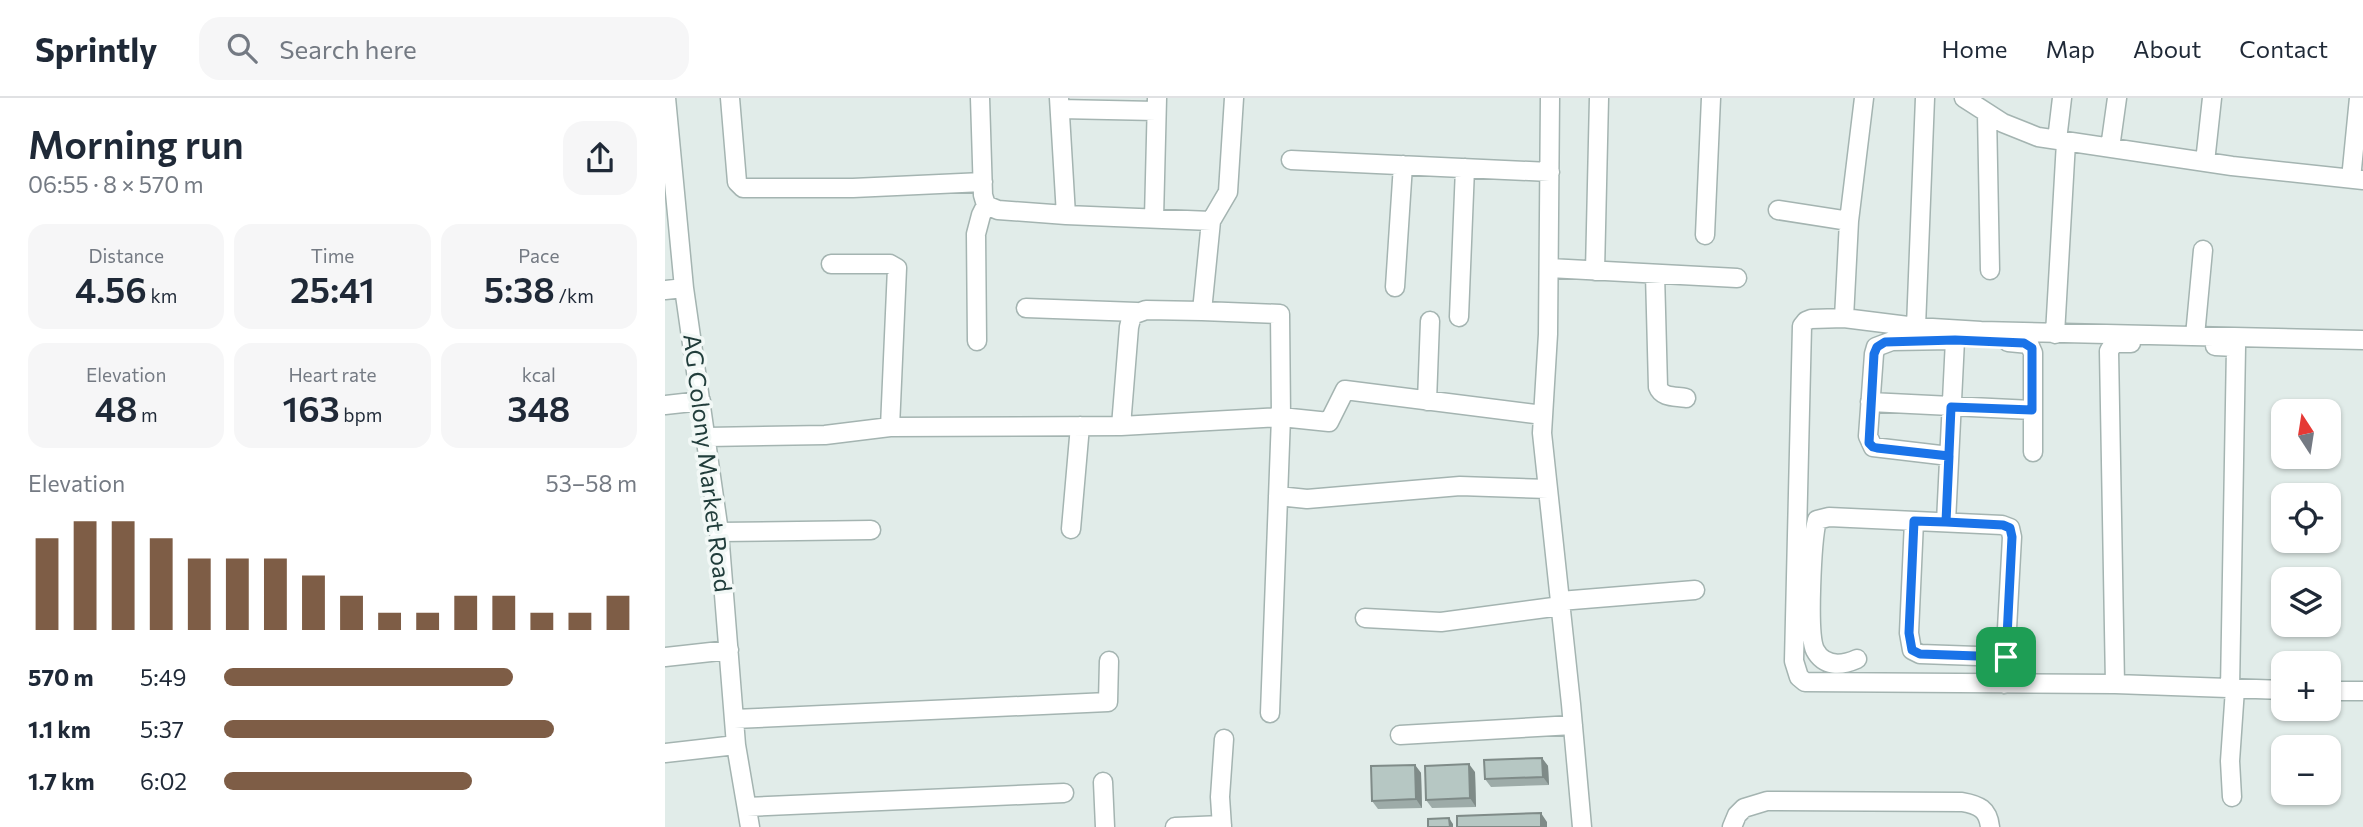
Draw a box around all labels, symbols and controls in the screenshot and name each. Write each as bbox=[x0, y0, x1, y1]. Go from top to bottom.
search box bbox=[199, 17, 689, 80]
text: Sprintly bbox=[35, 28, 157, 69]
icon: search bbox=[223, 29, 261, 67]
text: Search here bbox=[279, 33, 417, 64]
text: Home bbox=[1942, 34, 2008, 63]
text: Map bbox=[2046, 34, 2095, 63]
text: About bbox=[2133, 34, 2201, 63]
text: Contact bbox=[2239, 34, 2328, 63]
text: Morning run bbox=[28, 120, 244, 167]
button: share bbox=[563, 121, 637, 195]
text: 06:55 · 8 × 570 m bbox=[28, 170, 204, 198]
text: Distance bbox=[88, 244, 164, 267]
text: Time bbox=[311, 244, 354, 267]
text: Pace bbox=[518, 244, 559, 267]
text: 4.56 bbox=[75, 267, 147, 310]
text: 25:41 bbox=[290, 267, 375, 310]
text: 5:38 bbox=[484, 267, 555, 310]
text: km bbox=[147, 284, 177, 307]
text: /km bbox=[555, 284, 594, 307]
street label: AG Colony Market Road bbox=[678, 332, 739, 594]
text: Elevation bbox=[86, 363, 166, 386]
text: Heart rate bbox=[288, 363, 377, 386]
text: kcal bbox=[522, 363, 556, 386]
text: 48 bbox=[95, 386, 137, 429]
text: 163 bbox=[283, 386, 340, 429]
text: 348 bbox=[507, 386, 570, 429]
north arrow bbox=[2271, 399, 2341, 469]
map controls bbox=[2271, 399, 2341, 805]
text: m bbox=[137, 403, 158, 426]
text: bpm bbox=[340, 403, 382, 426]
text: Elevation bbox=[28, 469, 125, 497]
text: 53–58 m bbox=[545, 469, 637, 497]
button: locate bbox=[2271, 483, 2341, 553]
button: layers bbox=[2271, 567, 2341, 637]
pin bbox=[1976, 627, 2036, 687]
icon: arrive bbox=[1987, 638, 2025, 676]
button: + bbox=[2271, 651, 2341, 721]
text: 570 m bbox=[28, 663, 94, 691]
text: 5:49 bbox=[140, 663, 186, 691]
text: 1.1 km bbox=[28, 715, 91, 743]
text: 5:37 bbox=[140, 715, 184, 743]
button: − bbox=[2271, 735, 2341, 805]
text: 1.7 km bbox=[28, 767, 95, 795]
text: 6:02 bbox=[140, 767, 187, 795]

